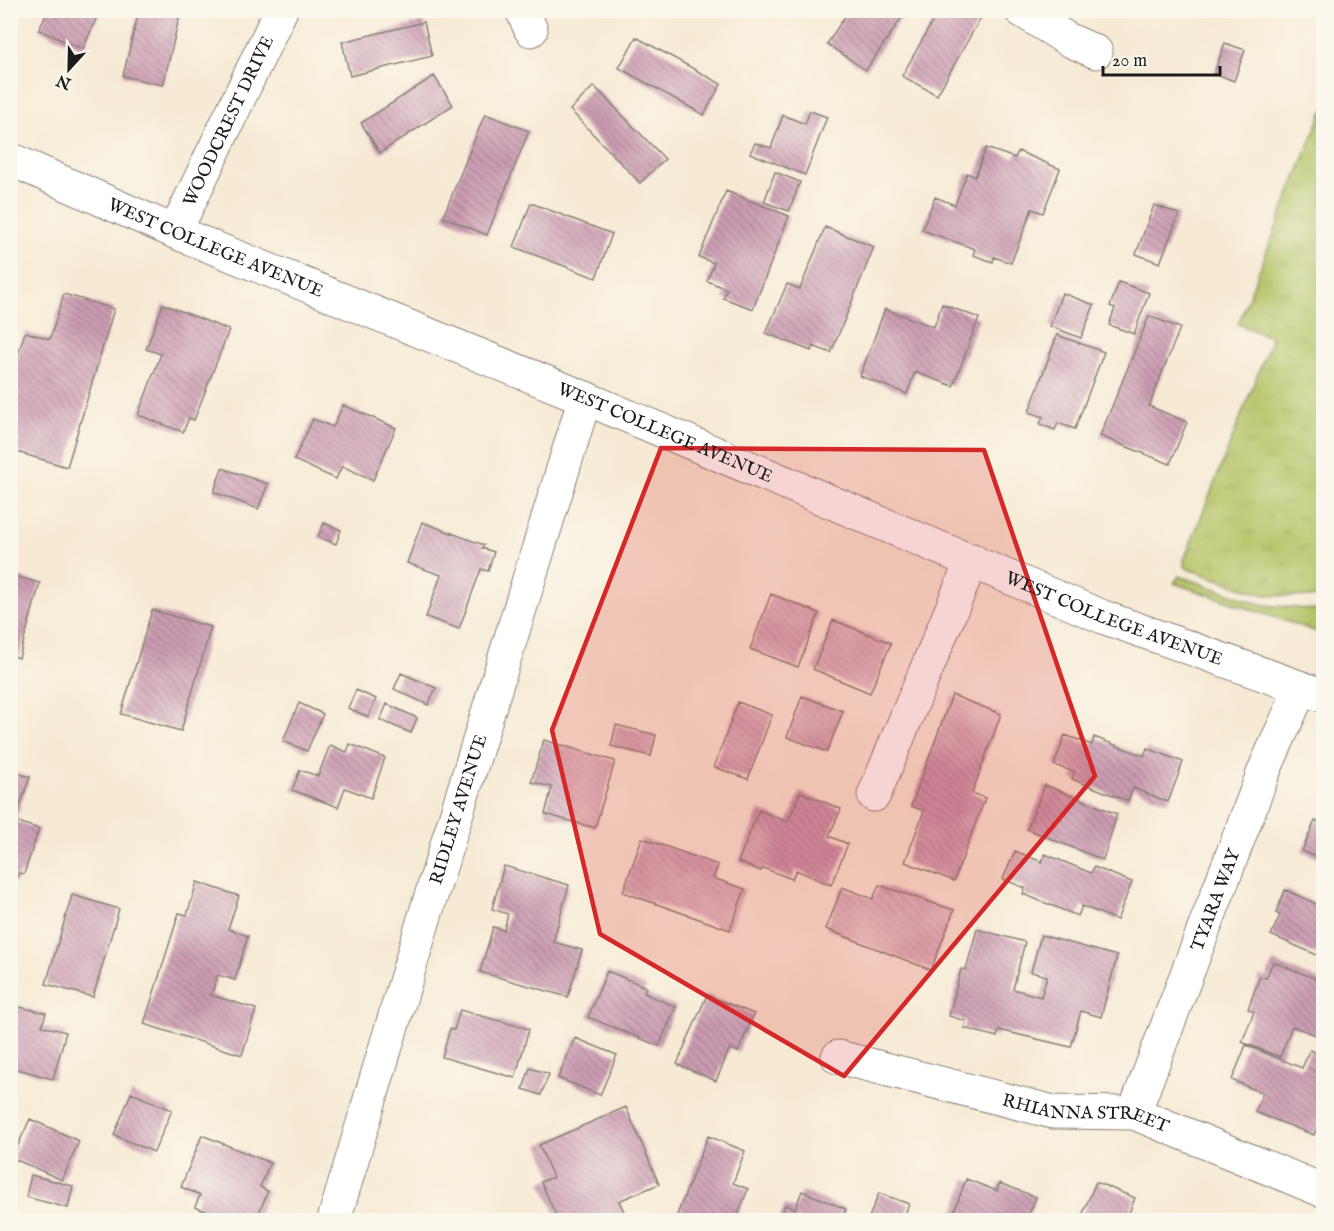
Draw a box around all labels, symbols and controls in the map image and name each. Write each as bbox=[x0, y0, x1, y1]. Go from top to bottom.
street label: WOODCREST DRIVE bbox=[179, 33, 280, 211]
north arrow bbox=[39, 39, 99, 99]
scale bar bbox=[1103, 39, 1220, 77]
text: 20 m bbox=[1112, 50, 1147, 73]
text: N bbox=[54, 69, 75, 93]
street label: WEST COLLEGE AVENUE bbox=[104, 194, 326, 304]
street label: WEST COLLEGE AVENUE bbox=[554, 378, 776, 489]
street label: WEST COLLEGE AVENUE bbox=[1001, 567, 1225, 672]
street label: RIDLEY AVENUE bbox=[425, 732, 493, 888]
street label: TYARA WAY bbox=[1187, 845, 1247, 955]
street label: RHIANNA STREET bbox=[1000, 1089, 1172, 1139]

